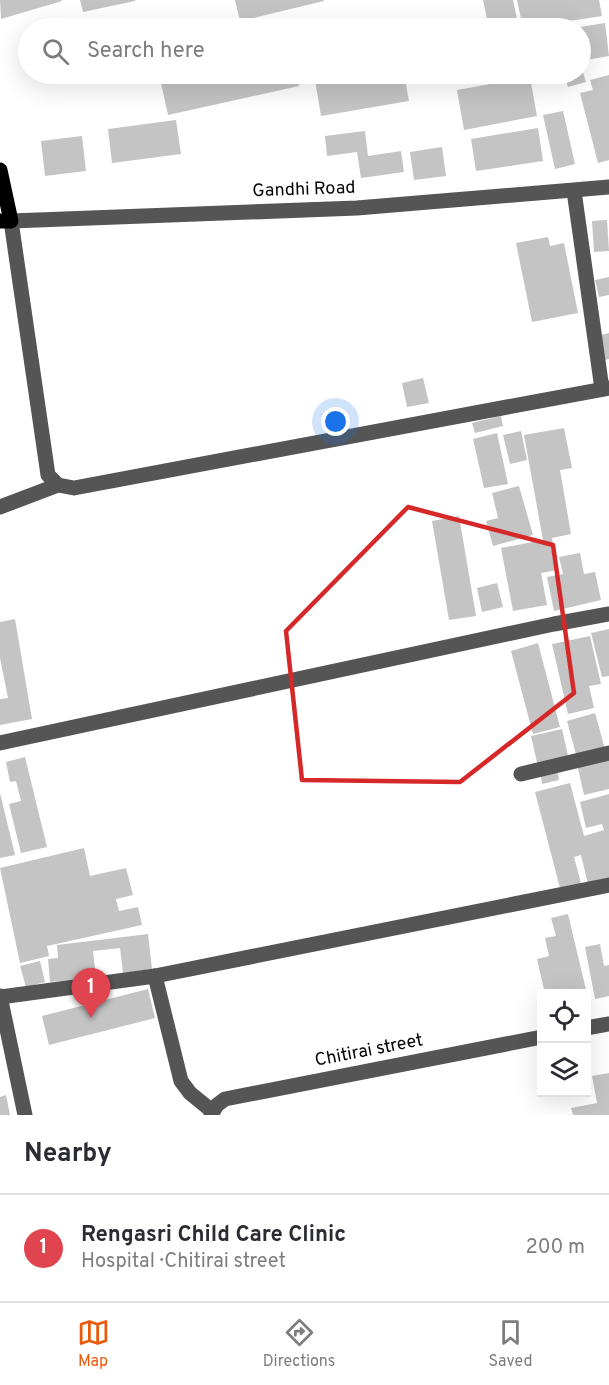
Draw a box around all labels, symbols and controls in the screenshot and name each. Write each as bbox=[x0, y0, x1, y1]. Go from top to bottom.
search box bbox=[18, 18, 591, 84]
icon: search bbox=[39, 35, 72, 68]
text: Search here bbox=[87, 38, 205, 65]
street label: Gandhi Road bbox=[252, 177, 356, 203]
your location bbox=[321, 407, 350, 436]
pin: 1 bbox=[72, 968, 110, 1018]
map controls bbox=[537, 989, 591, 1097]
button: locate bbox=[537, 989, 591, 1043]
street label: Chitirai street bbox=[313, 1029, 425, 1073]
button: layers bbox=[537, 1043, 591, 1097]
text: Nearby bbox=[24, 1138, 112, 1171]
text: Rengasri Child Care Clinic bbox=[81, 1222, 346, 1249]
text: 1 bbox=[40, 1235, 48, 1261]
text: 200 m bbox=[526, 1235, 585, 1261]
text: Hospital · Chitirai street bbox=[81, 1249, 286, 1275]
tab: Map bbox=[77, 1316, 110, 1372]
tab: Directions bbox=[263, 1316, 335, 1372]
tab: Saved bbox=[488, 1316, 532, 1372]

